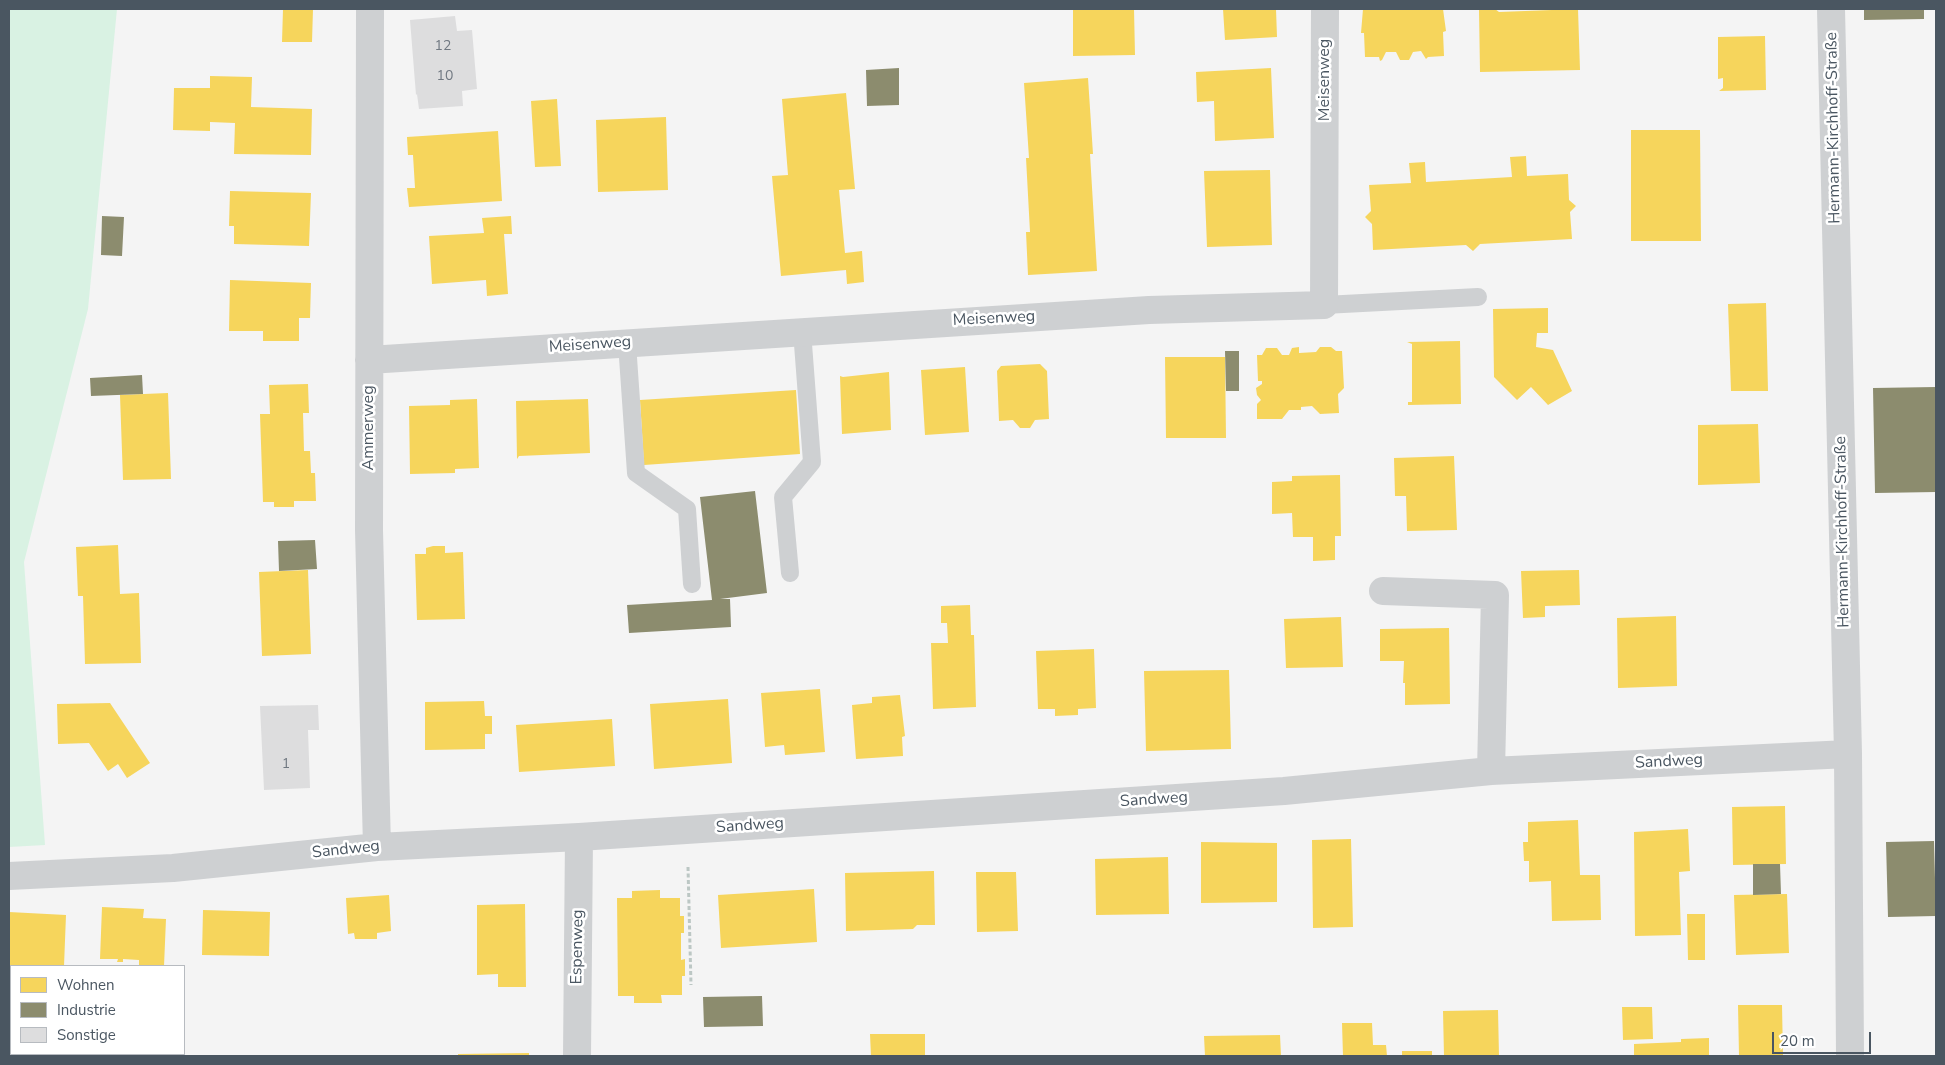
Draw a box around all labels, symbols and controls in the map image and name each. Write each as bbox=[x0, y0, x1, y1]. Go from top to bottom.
street label: Hermann-Kirchhoff-Straße bbox=[1823, 32, 1845, 224]
house number: 12 bbox=[435, 39, 451, 55]
street label: Meisenweg bbox=[1315, 39, 1335, 121]
house number: 10 bbox=[437, 69, 453, 85]
street label: Meisenweg bbox=[952, 307, 1036, 331]
street label: Meisenweg bbox=[548, 333, 632, 357]
street label: Ammerweg bbox=[359, 385, 379, 471]
street label: Hermann-Kirchhoff-Straße bbox=[1832, 436, 1854, 628]
street label: Sandweg bbox=[1635, 751, 1703, 773]
house number: 1 bbox=[282, 757, 290, 773]
street label: Sandweg bbox=[1119, 788, 1189, 812]
street label: Sandweg bbox=[715, 814, 785, 838]
street label: Sandweg bbox=[311, 837, 381, 863]
street label: Espenweg bbox=[568, 909, 588, 985]
legend bbox=[10, 965, 185, 1055]
text: Wohnen bbox=[57, 975, 115, 995]
text: Industrie bbox=[57, 1000, 116, 1020]
scale bar bbox=[1775, 1022, 1874, 1054]
text: Sonstige bbox=[57, 1025, 116, 1045]
text: 20 m bbox=[1780, 1031, 1815, 1051]

